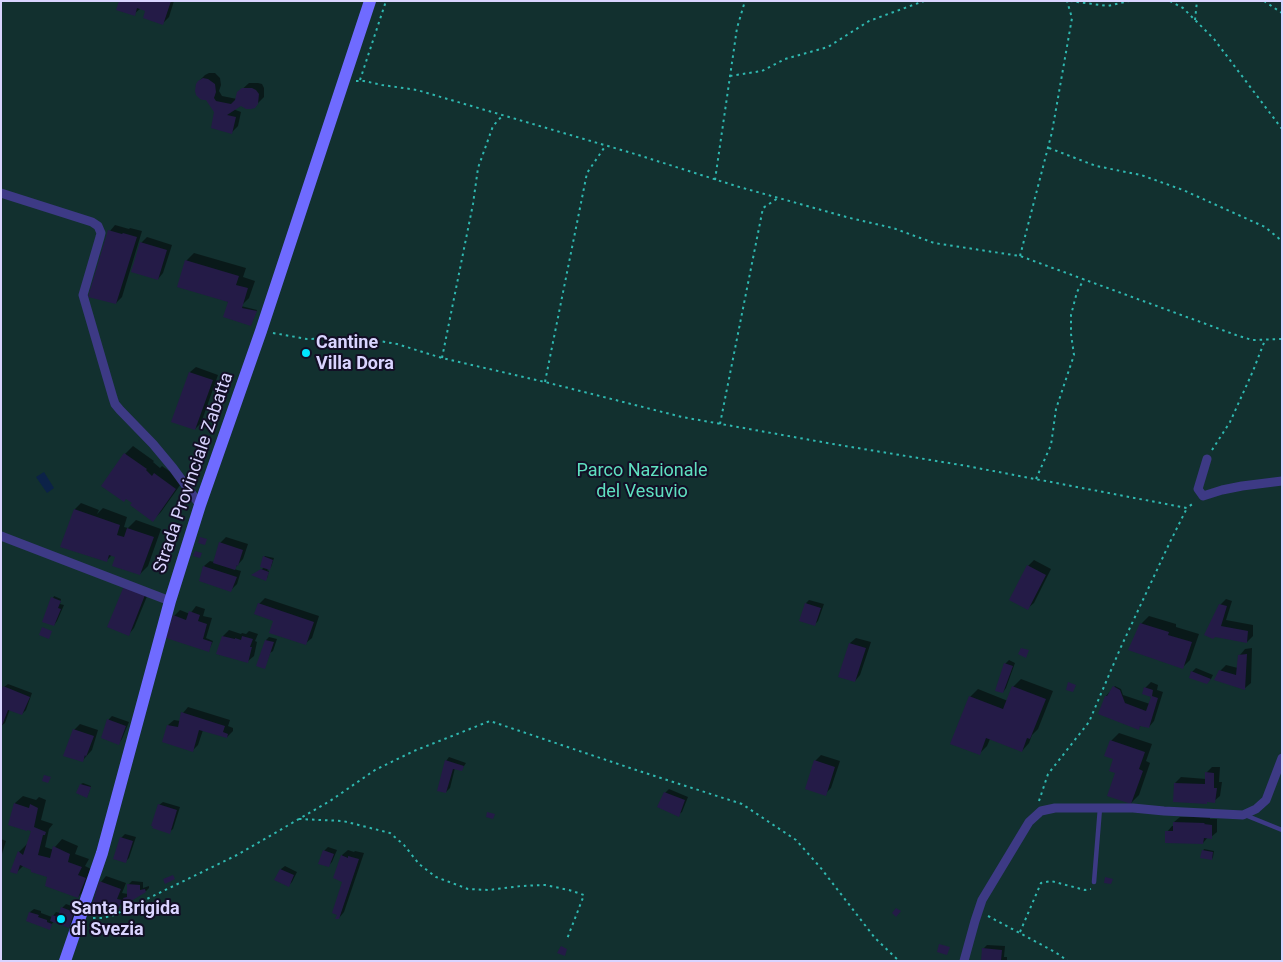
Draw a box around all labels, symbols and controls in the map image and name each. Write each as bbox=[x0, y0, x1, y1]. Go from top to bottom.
place label: Cantine Villa Dora bbox=[316, 332, 394, 374]
marker: Cantine Villa Dora bbox=[300, 347, 312, 359]
street label: Strada Provinciale Zabatta bbox=[149, 370, 239, 576]
park label: Parco Nazionale del Vesuvio bbox=[577, 460, 707, 502]
place label: Santa Brigida di Svezia bbox=[71, 898, 180, 941]
marker: Santa Brigida di Svezia bbox=[55, 913, 67, 925]

